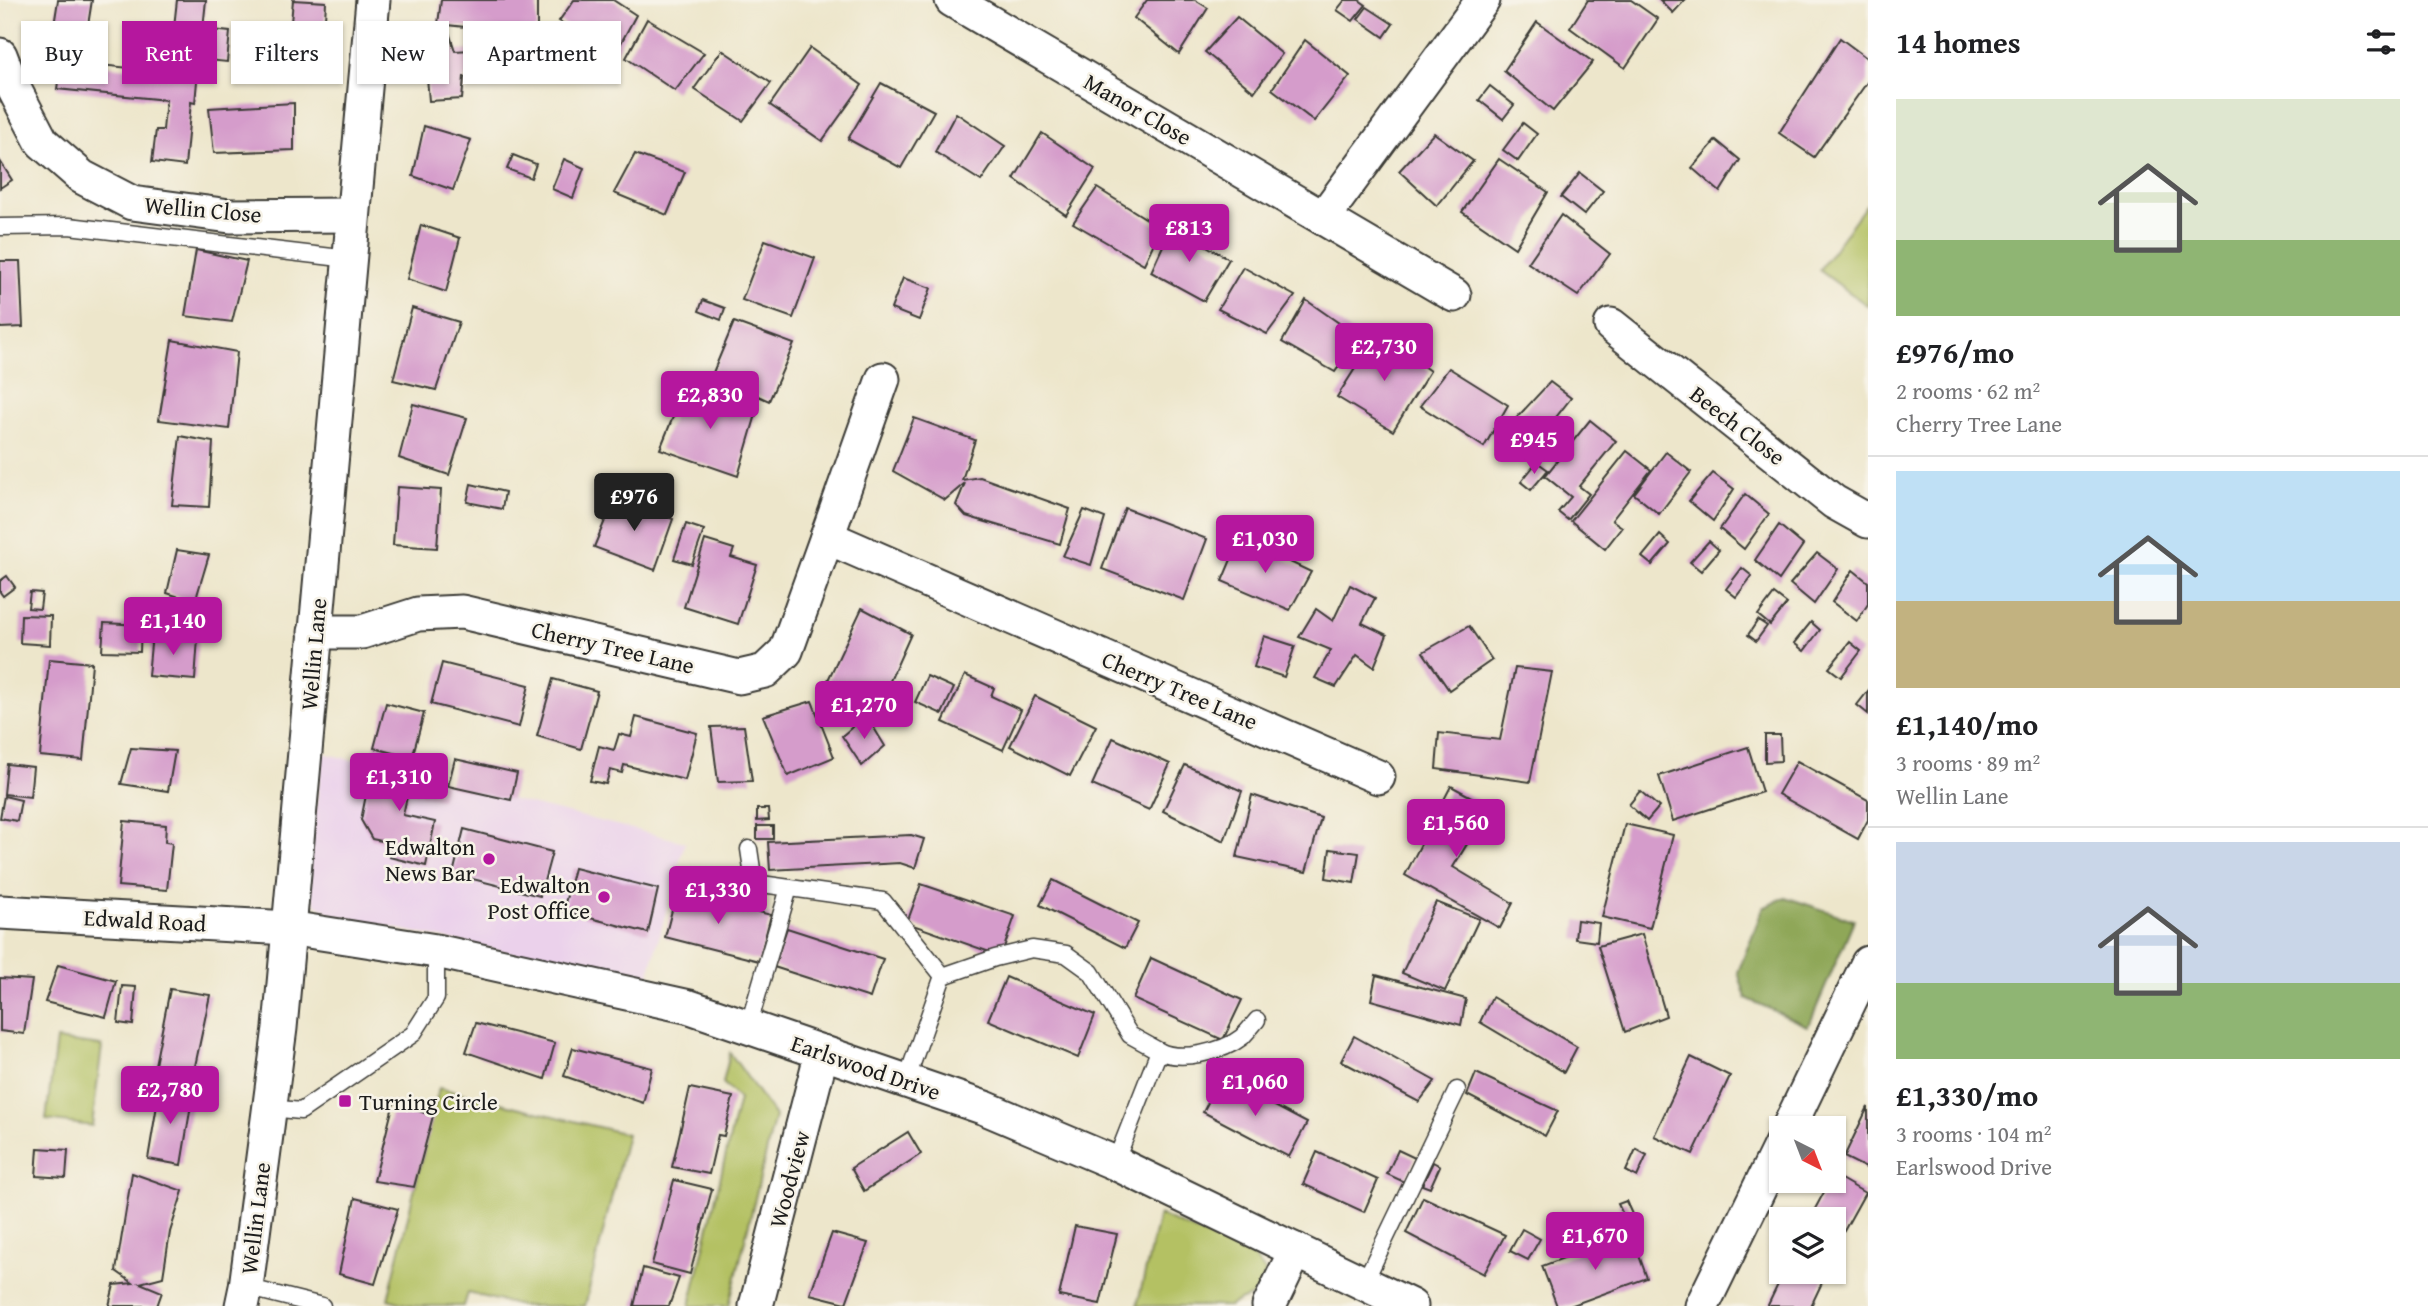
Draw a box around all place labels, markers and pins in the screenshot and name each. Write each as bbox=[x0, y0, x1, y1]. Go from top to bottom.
pin: £813 bbox=[1148, 204, 1230, 264]
pin: £2,730 bbox=[1327, 324, 1441, 383]
pin: £2,830 bbox=[653, 372, 767, 431]
pin: £945 bbox=[1493, 416, 1575, 476]
pin: £976 bbox=[593, 474, 675, 533]
pin: £1,030 bbox=[1208, 516, 1322, 575]
pin: £1,140 bbox=[116, 598, 230, 657]
pin: £1,270 bbox=[807, 682, 921, 741]
pin: £1,310 bbox=[342, 754, 456, 813]
pin: £1,560 bbox=[1399, 800, 1513, 859]
place label: Edwalton News Bar bbox=[385, 830, 476, 889]
marker: Edwalton News Bar bbox=[481, 851, 497, 867]
pin: £1,330 bbox=[661, 866, 775, 926]
place label: Edwalton Post Office bbox=[487, 868, 590, 927]
marker: Edwalton Post Office bbox=[596, 889, 612, 905]
pin: £1,060 bbox=[1198, 1058, 1312, 1118]
pin: £2,780 bbox=[113, 1066, 227, 1126]
place label: Turning Circle bbox=[359, 1085, 498, 1118]
marker: Turning Circle bbox=[337, 1093, 353, 1109]
pin: £1,670 bbox=[1538, 1212, 1652, 1272]

